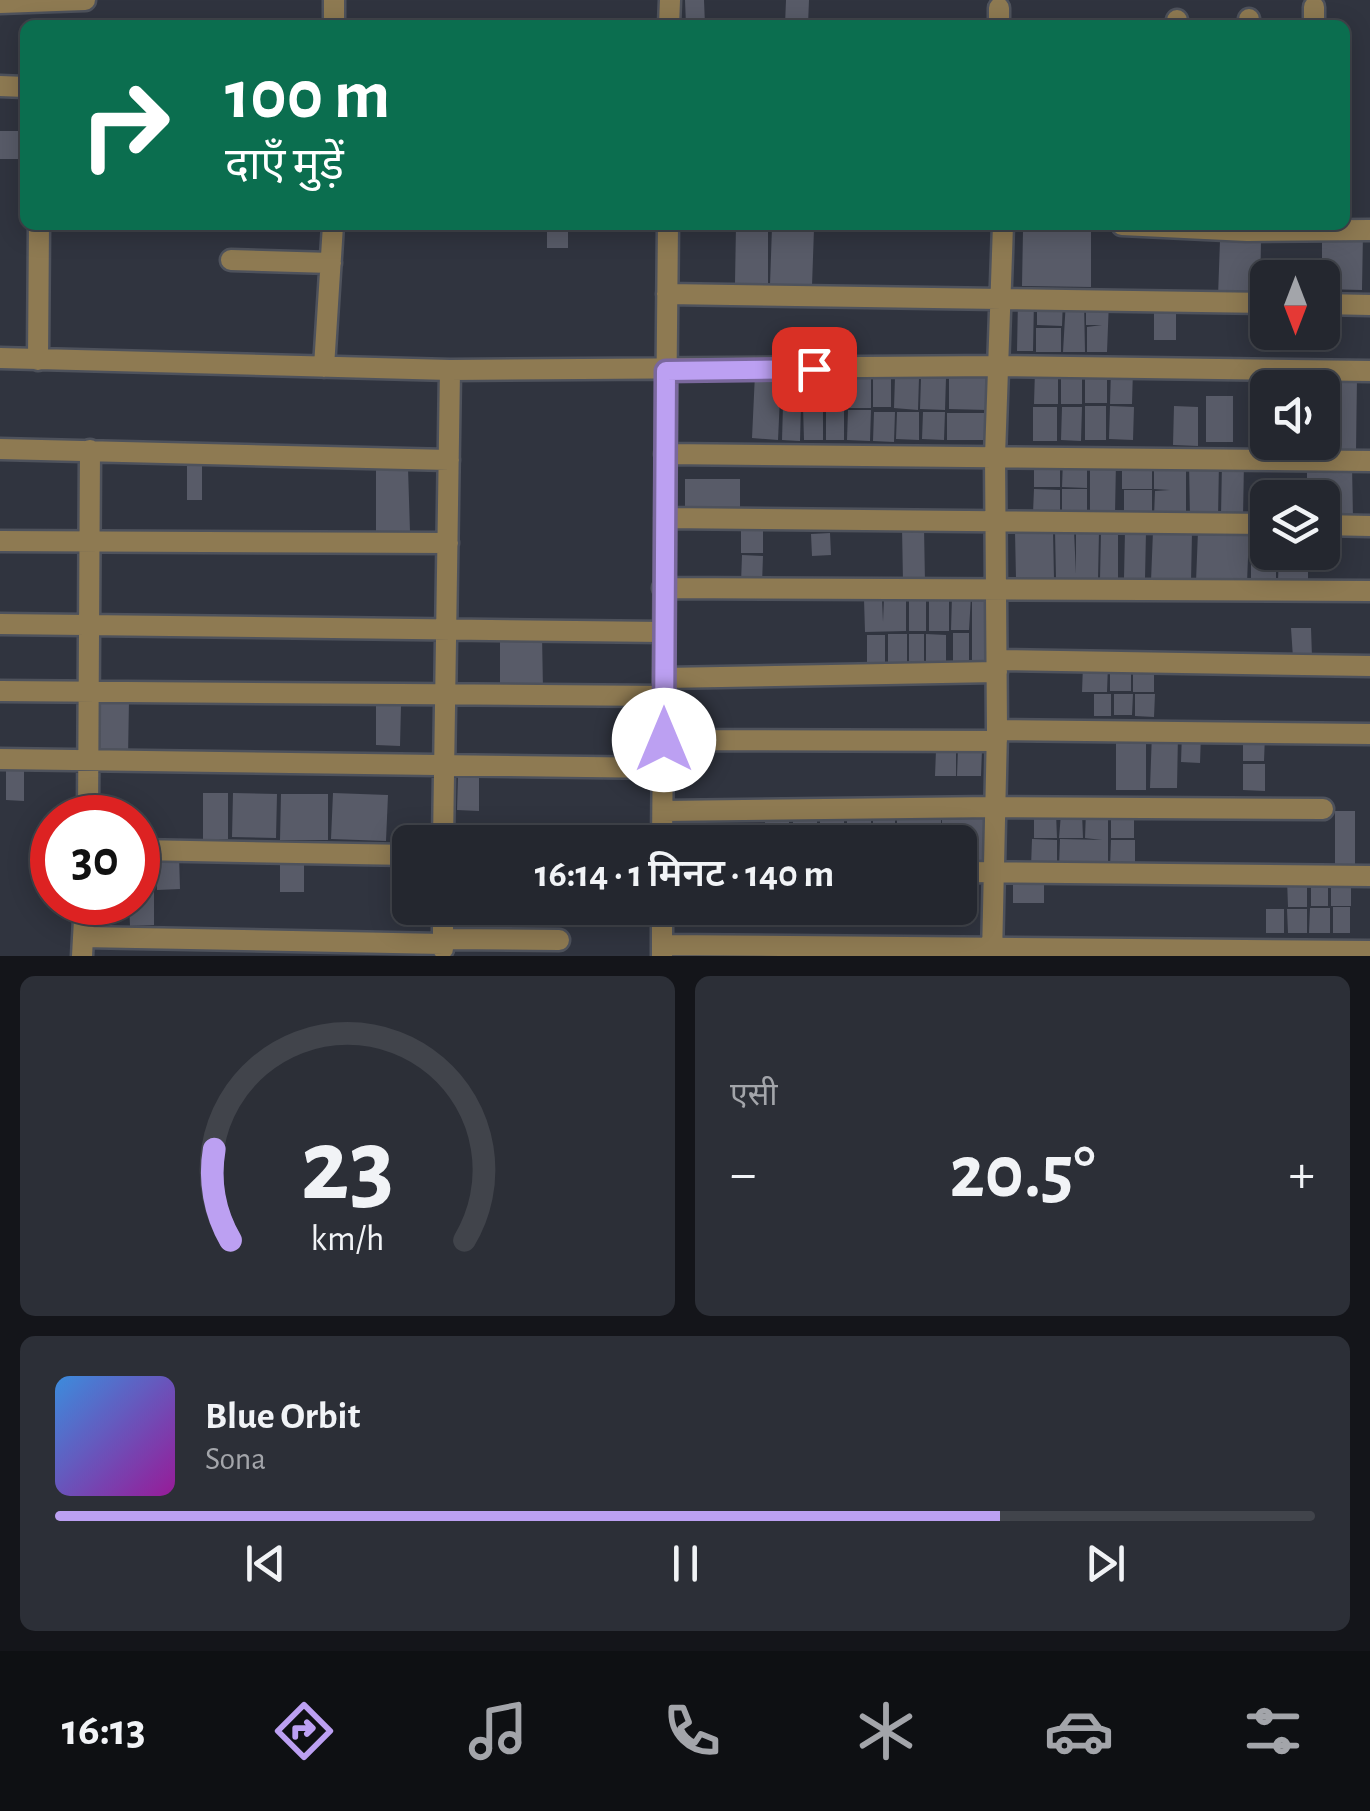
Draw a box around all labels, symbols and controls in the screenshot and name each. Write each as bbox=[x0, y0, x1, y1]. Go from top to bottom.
icon: right bbox=[60, 60, 190, 190]
text: 100 m bbox=[225, 61, 390, 131]
text: दाएँ मुड़ें bbox=[225, 143, 344, 188]
north arrow bbox=[1250, 260, 1340, 350]
map controls bbox=[1250, 260, 1340, 570]
pin bbox=[772, 327, 857, 412]
icon: arrive bbox=[787, 342, 842, 397]
button: sound bbox=[1250, 370, 1340, 460]
button: layers bbox=[1250, 480, 1340, 570]
position arrow bbox=[612, 688, 716, 792]
speed limit sign: 30 bbox=[30, 795, 160, 925]
text: 16:14 · 1 मिनट · 140 m bbox=[535, 856, 834, 894]
text: एसी bbox=[730, 1079, 778, 1111]
text: 23 bbox=[301, 1115, 394, 1219]
text: 20.5° bbox=[950, 1136, 1095, 1211]
text: − bbox=[730, 1147, 756, 1202]
text: + bbox=[1289, 1147, 1315, 1202]
text: km/h bbox=[311, 1221, 384, 1257]
text: Blue Orbit bbox=[205, 1398, 360, 1436]
text: Sona bbox=[205, 1443, 266, 1475]
icon: previous bbox=[238, 1536, 293, 1591]
icon: pause bbox=[658, 1536, 713, 1591]
icon: next bbox=[1078, 1536, 1133, 1591]
icon: directions bbox=[269, 1696, 339, 1766]
icon: music bbox=[463, 1696, 533, 1766]
icon: phone bbox=[657, 1696, 727, 1766]
icon: climate bbox=[851, 1696, 921, 1766]
icon: car bbox=[1044, 1696, 1114, 1766]
icon: filters bbox=[1238, 1696, 1308, 1766]
text: 16:13 bbox=[62, 1708, 146, 1753]

